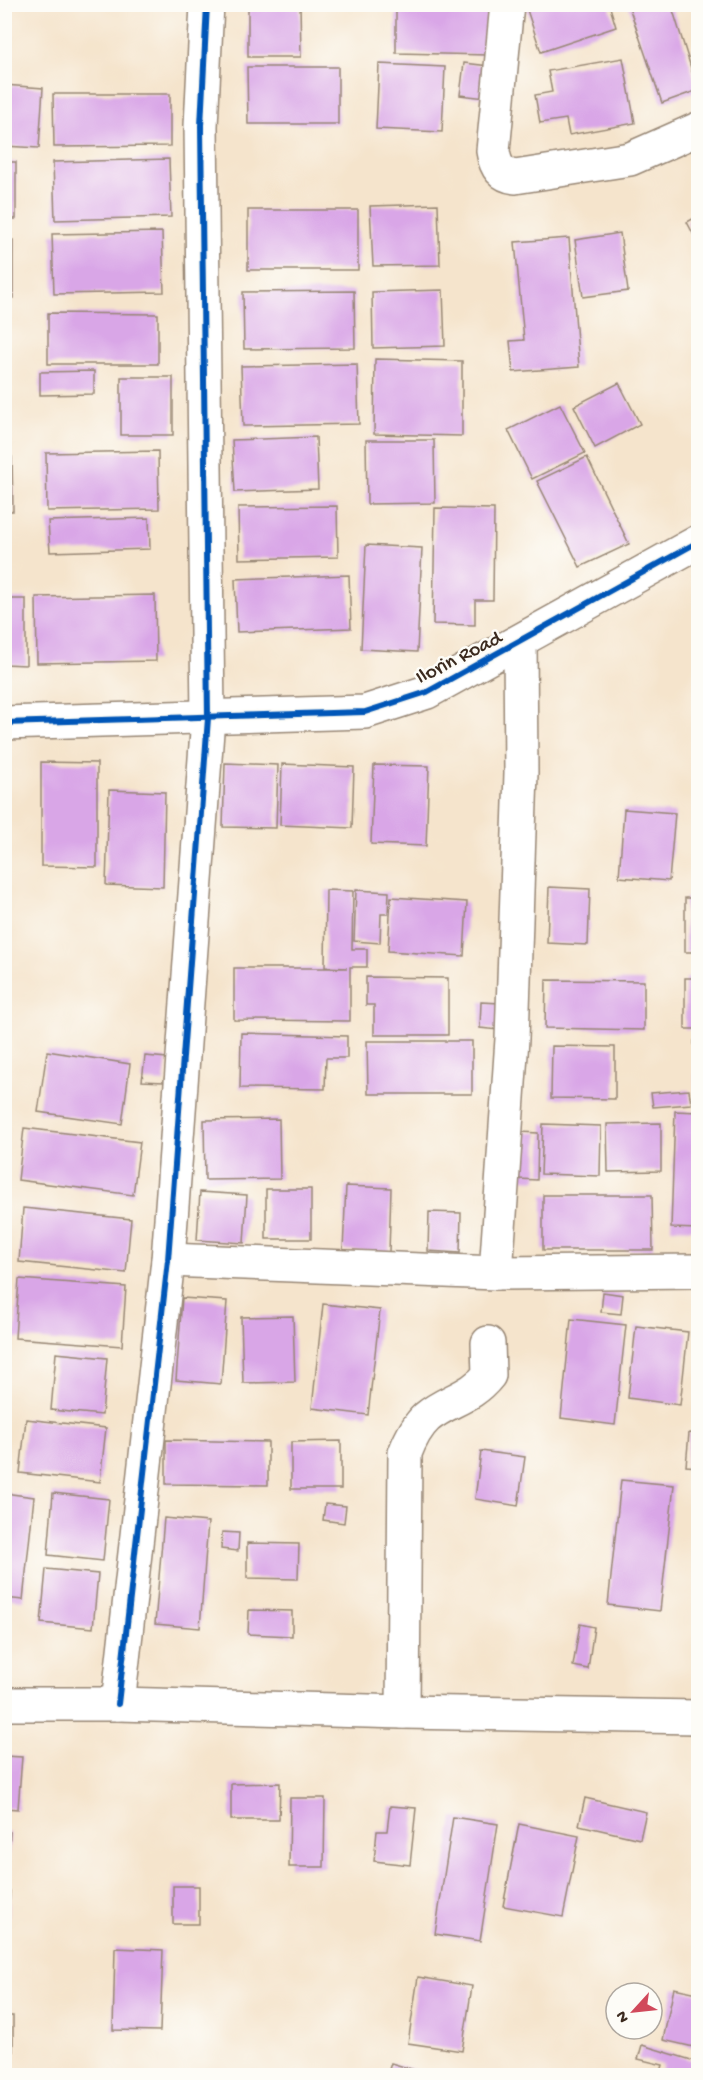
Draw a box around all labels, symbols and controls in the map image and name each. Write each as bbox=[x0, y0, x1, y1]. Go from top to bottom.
street label: Ilorin Road bbox=[412, 626, 508, 691]
north arrow bbox=[604, 1981, 664, 2041]
text: N bbox=[613, 2007, 635, 2025]

